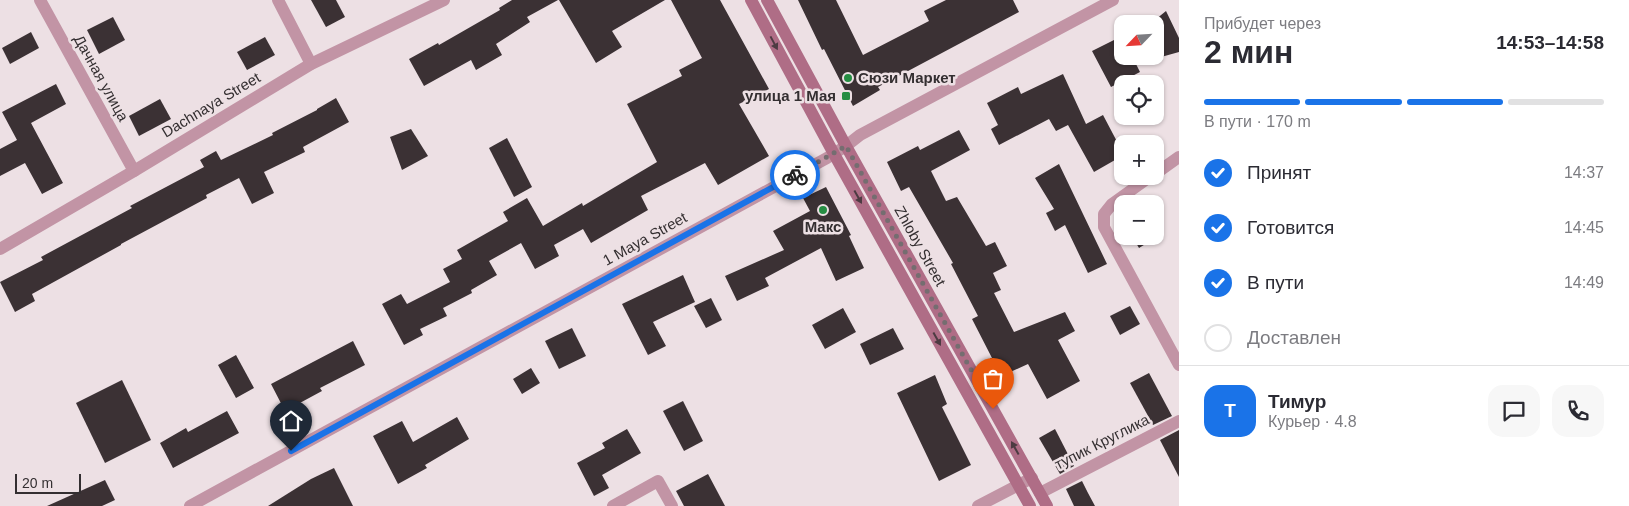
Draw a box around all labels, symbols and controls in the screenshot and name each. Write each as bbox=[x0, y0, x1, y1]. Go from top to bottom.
north arrow bbox=[1114, 15, 1164, 65]
map controls bbox=[1114, 15, 1164, 245]
text: Прибудет через bbox=[1204, 15, 1321, 32]
street label: Дачная улица bbox=[71, 32, 132, 124]
text: 14:53–14:58 bbox=[1496, 32, 1604, 53]
text: 2 мин bbox=[1204, 34, 1293, 70]
one-way arrow bbox=[770, 36, 778, 50]
street label: Dachnaya Street bbox=[158, 68, 264, 141]
place label: Сюзи Маркет bbox=[858, 69, 956, 86]
marker: Сюзи Маркет bbox=[842, 72, 854, 84]
button: locate bbox=[1114, 75, 1164, 125]
place label: улица 1 Мая bbox=[745, 87, 836, 104]
marker: улица 1 Мая bbox=[840, 90, 852, 102]
text: В пути · 170 m bbox=[1204, 113, 1311, 130]
button: + bbox=[1114, 135, 1164, 185]
courier bbox=[770, 150, 820, 200]
icon: check bbox=[1204, 159, 1232, 187]
icon: bike bbox=[781, 161, 809, 189]
text: Принят bbox=[1247, 162, 1311, 183]
text: 14:37 bbox=[1564, 164, 1604, 181]
one-way arrow bbox=[853, 190, 862, 203]
button: − bbox=[1114, 195, 1164, 245]
street label: Zhloby Street bbox=[891, 203, 950, 290]
marker: Макс bbox=[817, 204, 829, 216]
street label: 1 Maya Street bbox=[600, 208, 690, 269]
icon: check bbox=[1204, 214, 1232, 242]
text: Готовится bbox=[1247, 217, 1334, 238]
place label: Макс bbox=[805, 218, 841, 235]
text: 14:45 bbox=[1564, 219, 1604, 236]
icon: check bbox=[1204, 269, 1232, 297]
text: В пути bbox=[1247, 272, 1304, 293]
text: 14:49 bbox=[1564, 274, 1604, 291]
text: Доставлен bbox=[1247, 327, 1341, 348]
one-way arrow bbox=[933, 331, 941, 346]
pin bbox=[972, 358, 1014, 409]
icon: bag bbox=[979, 365, 1007, 393]
button: chat bbox=[1488, 385, 1540, 437]
button: phone bbox=[1552, 385, 1604, 437]
text: Тимур bbox=[1268, 391, 1326, 412]
pin bbox=[270, 400, 312, 451]
text: Т bbox=[1224, 400, 1236, 421]
icon: home bbox=[277, 407, 305, 435]
street label: тупик Круглика bbox=[1052, 410, 1152, 473]
text: Курьер · 4.8 bbox=[1268, 413, 1357, 430]
one-way arrow bbox=[1011, 441, 1019, 455]
scale bar bbox=[15, 471, 81, 494]
text: 20 m bbox=[22, 475, 53, 491]

